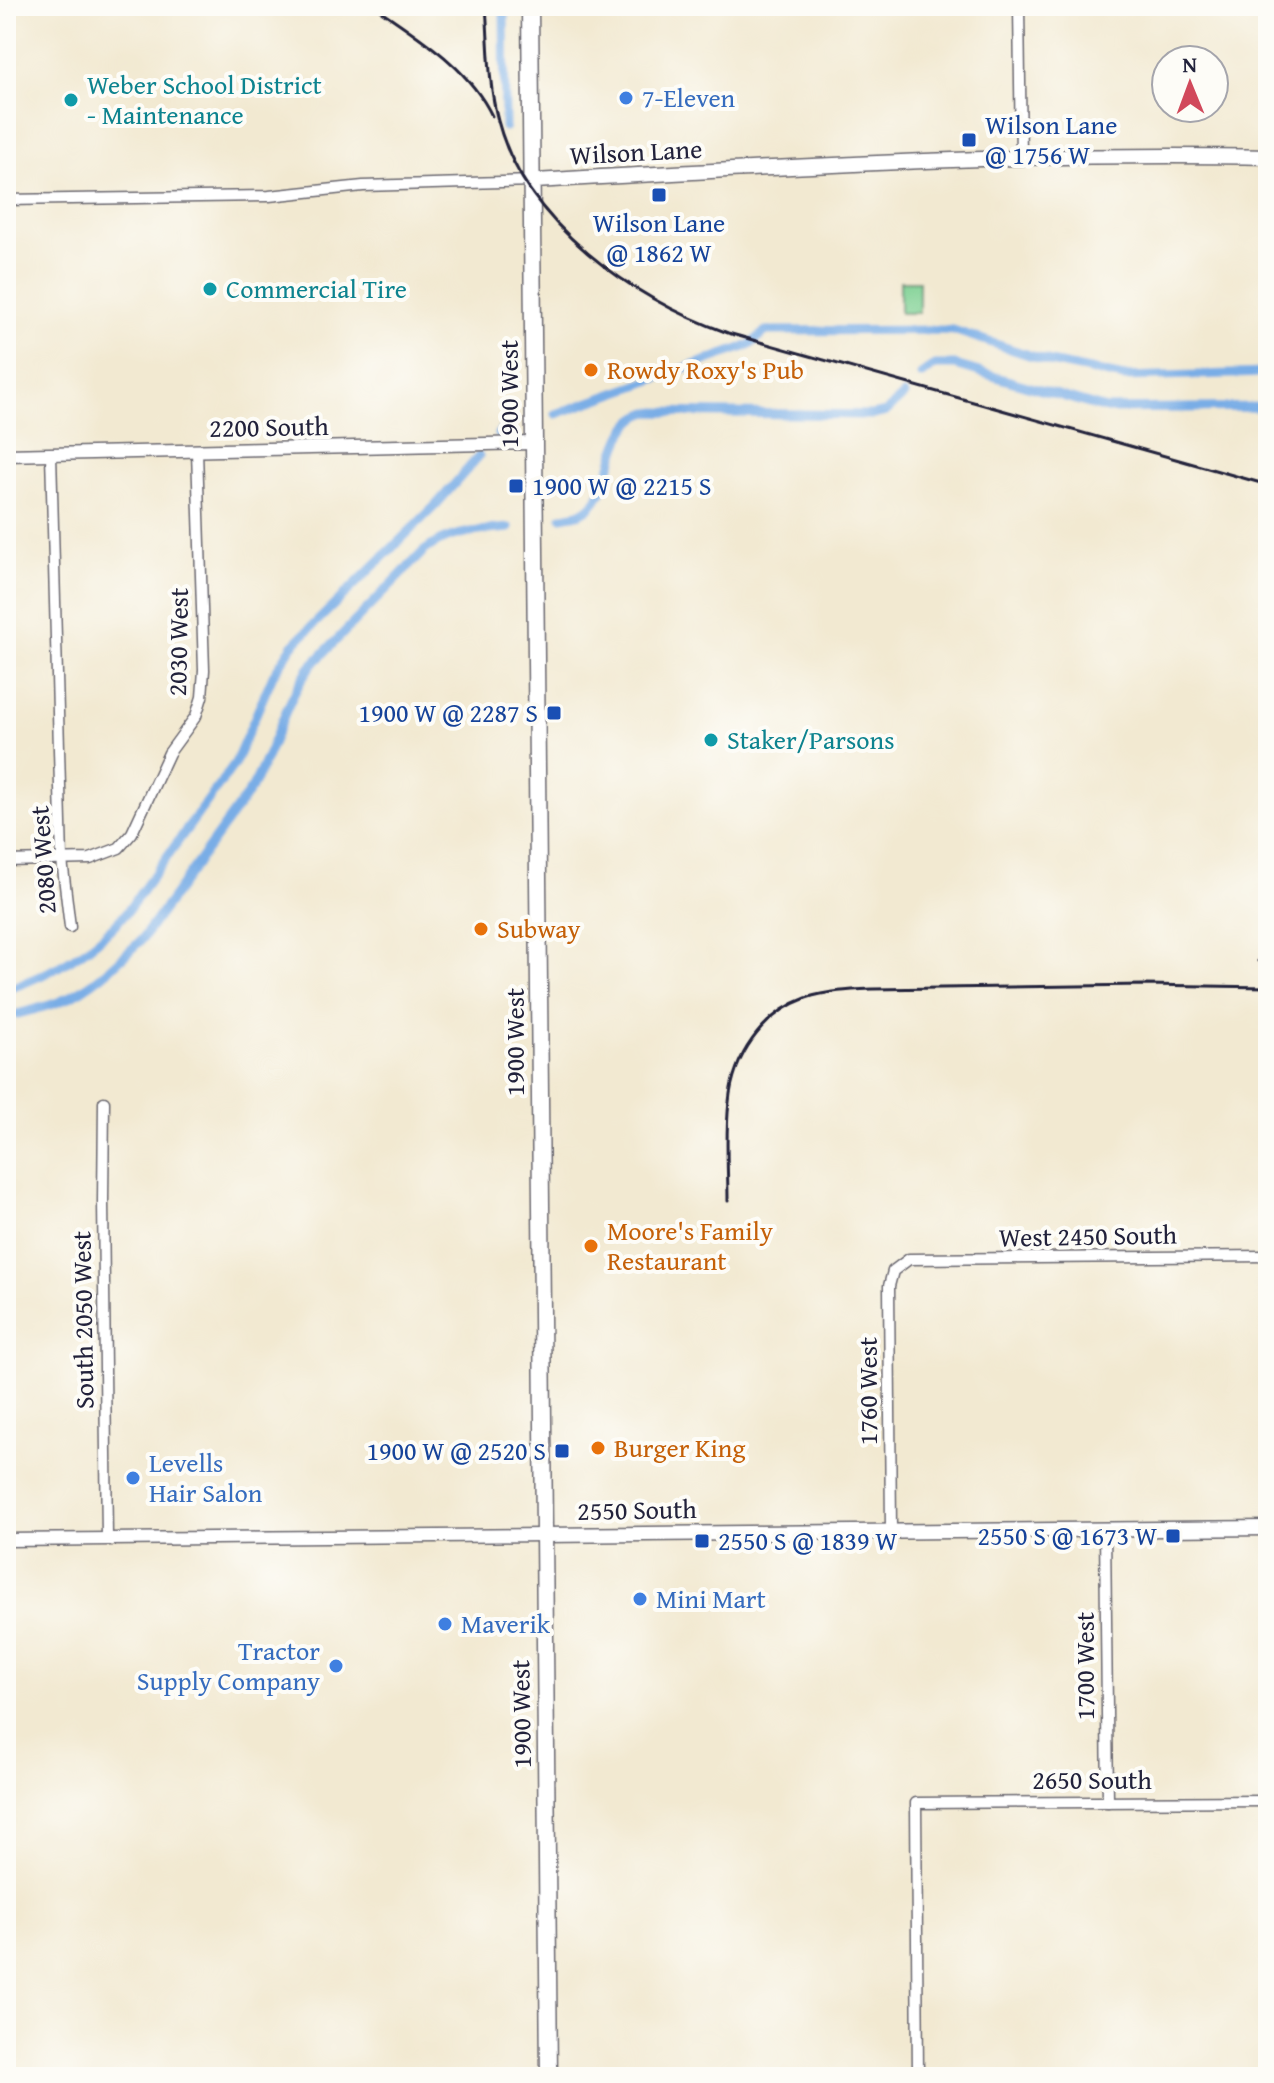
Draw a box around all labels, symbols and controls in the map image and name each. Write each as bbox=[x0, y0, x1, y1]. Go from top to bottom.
north arrow bbox=[1150, 44, 1230, 124]
text: N bbox=[1182, 48, 1198, 80]
place label: Weber School District - Maintenance bbox=[87, 65, 322, 134]
place label: 7-Eleven bbox=[642, 78, 736, 117]
marker: 7-Eleven bbox=[617, 89, 635, 107]
marker: Weber School District - Maintenance bbox=[62, 91, 80, 109]
place label: Wilson Lane @ 1756 W bbox=[985, 105, 1117, 174]
street label: Wilson Lane bbox=[569, 129, 703, 174]
marker: Wilson Lane @ 1756 W bbox=[960, 131, 978, 149]
marker: Wilson Lane @ 1862 W bbox=[650, 186, 668, 204]
place label: Wilson Lane @ 1862 W bbox=[593, 203, 725, 272]
place label: Commercial Tire bbox=[226, 269, 407, 308]
marker: Commercial Tire bbox=[201, 280, 219, 298]
street label: 1900 West bbox=[489, 340, 528, 448]
place label: Rowdy Roxy's Pub bbox=[607, 350, 804, 389]
marker: Rowdy Roxy's Pub bbox=[582, 361, 600, 379]
street label: 2200 South bbox=[209, 406, 330, 447]
place label: 1900 W @ 2215 S bbox=[532, 466, 711, 505]
marker: 1900 W @ 2215 S bbox=[507, 477, 525, 495]
street label: 2030 West bbox=[157, 587, 198, 697]
place label: 1900 W @ 2287 S bbox=[359, 693, 538, 732]
marker: 1900 W @ 2287 S bbox=[545, 704, 563, 722]
place label: Staker/Parsons bbox=[727, 720, 895, 759]
marker: Staker/Parsons bbox=[702, 731, 720, 749]
street label: 2080 West bbox=[19, 805, 66, 916]
place label: Subway bbox=[497, 909, 581, 948]
marker: Subway bbox=[472, 920, 490, 938]
street label: 1900 West bbox=[495, 988, 534, 1096]
place label: Moore's Family Restaurant bbox=[607, 1211, 773, 1280]
street label: West 2450 South bbox=[999, 1214, 1178, 1257]
street label: South 2050 West bbox=[61, 1231, 104, 1409]
marker: Moore's Family Restaurant bbox=[582, 1237, 600, 1255]
street label: 1760 West bbox=[848, 1337, 887, 1445]
place label: Burger King bbox=[614, 1428, 745, 1467]
place label: 1900 W @ 2520 S bbox=[367, 1431, 546, 1470]
marker: Burger King bbox=[589, 1439, 607, 1457]
marker: 1900 W @ 2520 S bbox=[553, 1442, 571, 1460]
place label: Levells Hair Salon bbox=[149, 1443, 263, 1512]
marker: Levells Hair Salon bbox=[124, 1469, 142, 1487]
street label: 2550 South bbox=[577, 1489, 698, 1530]
place label: 2550 S @ 1673 W bbox=[978, 1516, 1157, 1555]
place label: 2550 S @ 1839 W bbox=[718, 1521, 897, 1560]
marker: 2550 S @ 1673 W bbox=[1164, 1527, 1182, 1545]
marker: 2550 S @ 1839 W bbox=[693, 1532, 711, 1550]
place label: Mini Mart bbox=[656, 1579, 766, 1618]
marker: Mini Mart bbox=[631, 1590, 649, 1608]
place label: Maverik bbox=[461, 1604, 551, 1643]
street label: 1700 West bbox=[1065, 1612, 1104, 1720]
marker: Maverik bbox=[436, 1615, 454, 1633]
place label: Tractor Supply Company bbox=[137, 1631, 320, 1700]
marker: Tractor Supply Company bbox=[327, 1657, 345, 1675]
street label: 1900 West bbox=[500, 1659, 541, 1769]
street label: 2650 South bbox=[1032, 1760, 1152, 1799]

